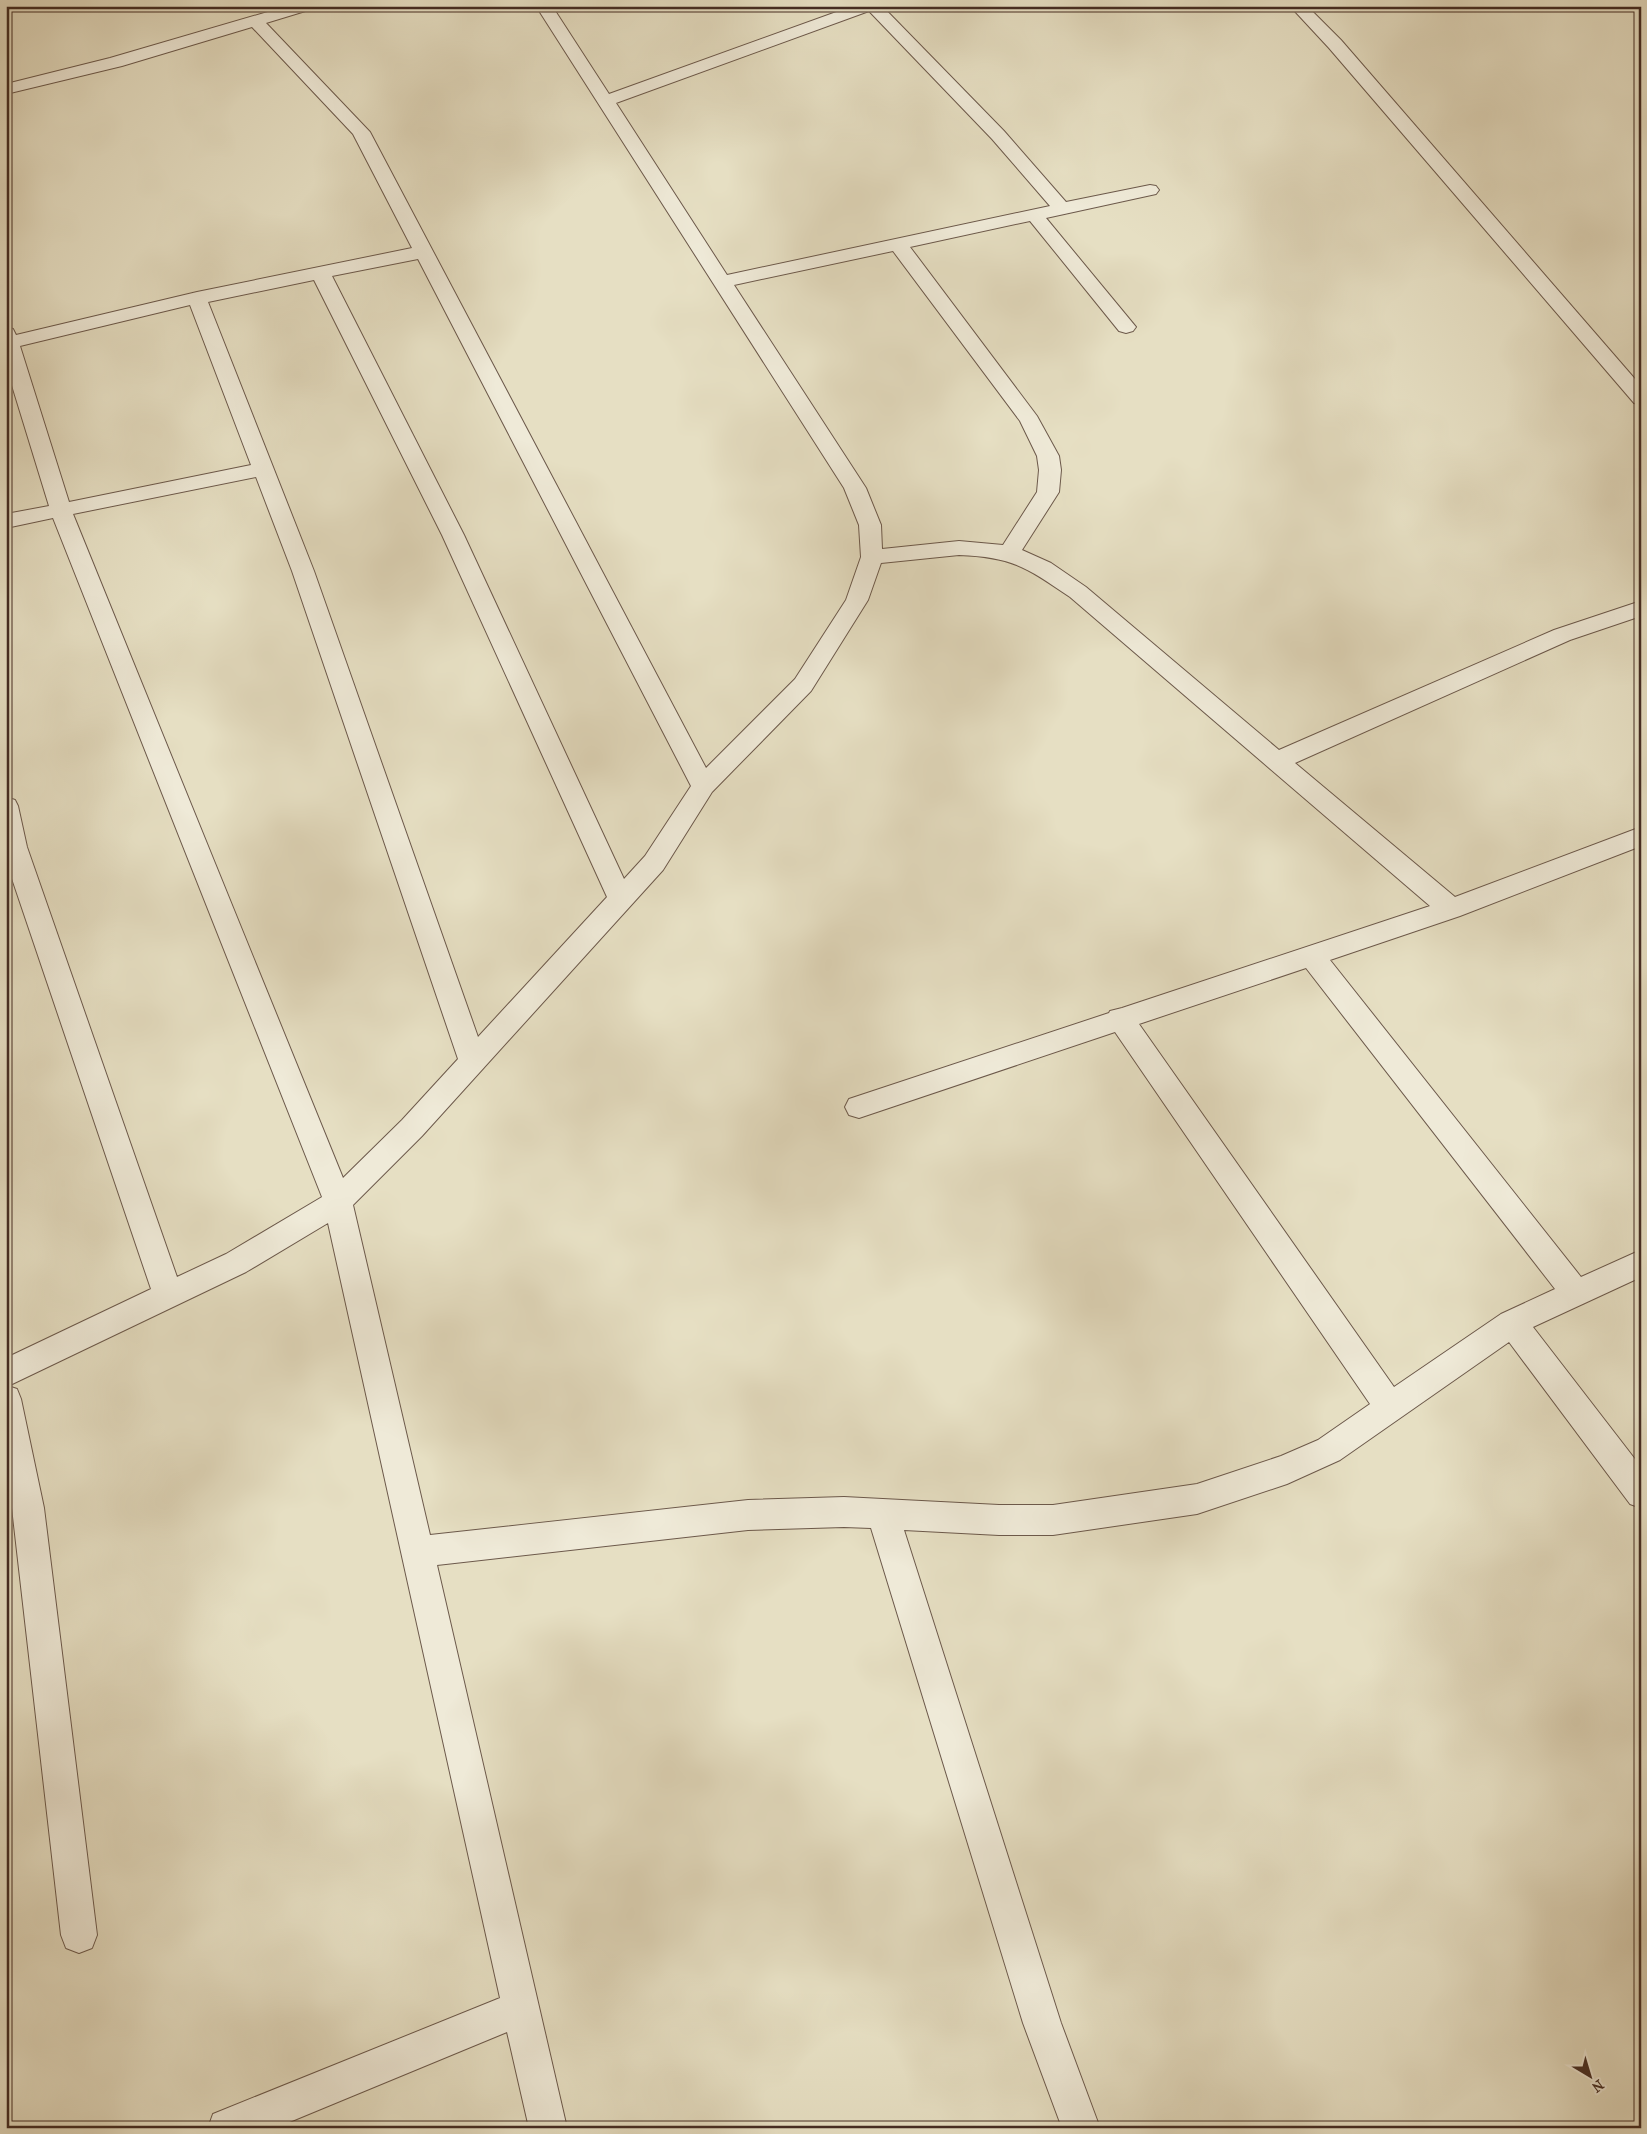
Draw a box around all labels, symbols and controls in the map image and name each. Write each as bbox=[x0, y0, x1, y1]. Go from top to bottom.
north arrow bbox=[1564, 2052, 1614, 2102]
text: N bbox=[1588, 2076, 1607, 2096]

